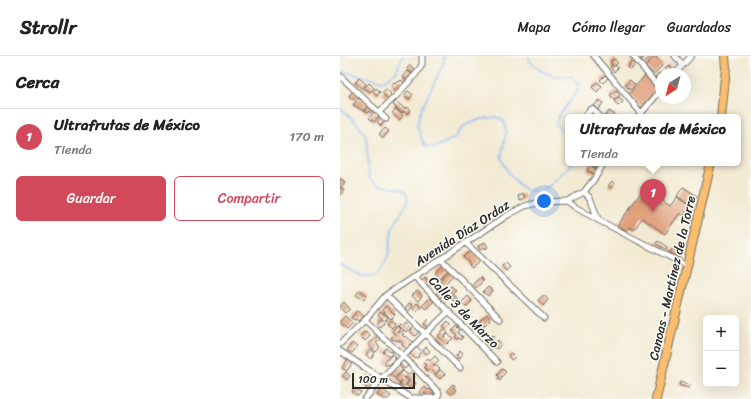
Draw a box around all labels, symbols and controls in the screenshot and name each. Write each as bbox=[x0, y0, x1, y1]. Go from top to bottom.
text: Strollr bbox=[20, 11, 76, 44]
text: Mapa bbox=[517, 15, 550, 40]
text: Cómo llegar bbox=[572, 15, 645, 40]
text: Guardados bbox=[667, 15, 731, 40]
text: Cerca bbox=[16, 67, 59, 97]
north arrow bbox=[655, 68, 691, 104]
text: Ultrafrutas de México bbox=[54, 112, 200, 138]
popup bbox=[565, 114, 741, 166]
text: Ultrafrutas de México bbox=[580, 116, 726, 142]
text: 1 bbox=[26, 125, 32, 148]
text: 170 m bbox=[289, 125, 324, 148]
text: Tienda bbox=[54, 138, 92, 161]
text: Tienda bbox=[580, 142, 618, 165]
button: Guardar bbox=[16, 176, 166, 221]
button: Compartir bbox=[174, 176, 324, 221]
pin: 1 bbox=[640, 179, 666, 212]
your location bbox=[534, 191, 554, 211]
street label: Avenida Díaz Ordaz bbox=[409, 193, 515, 273]
street label: Canoas - Martínez de la Torre bbox=[642, 193, 702, 363]
street label: Calle 3 de Marzo bbox=[423, 270, 505, 354]
map controls bbox=[703, 315, 739, 387]
button: + bbox=[703, 315, 739, 351]
button: − bbox=[703, 351, 739, 387]
text: 100 m bbox=[358, 370, 388, 389]
scale bar bbox=[352, 371, 415, 390]

